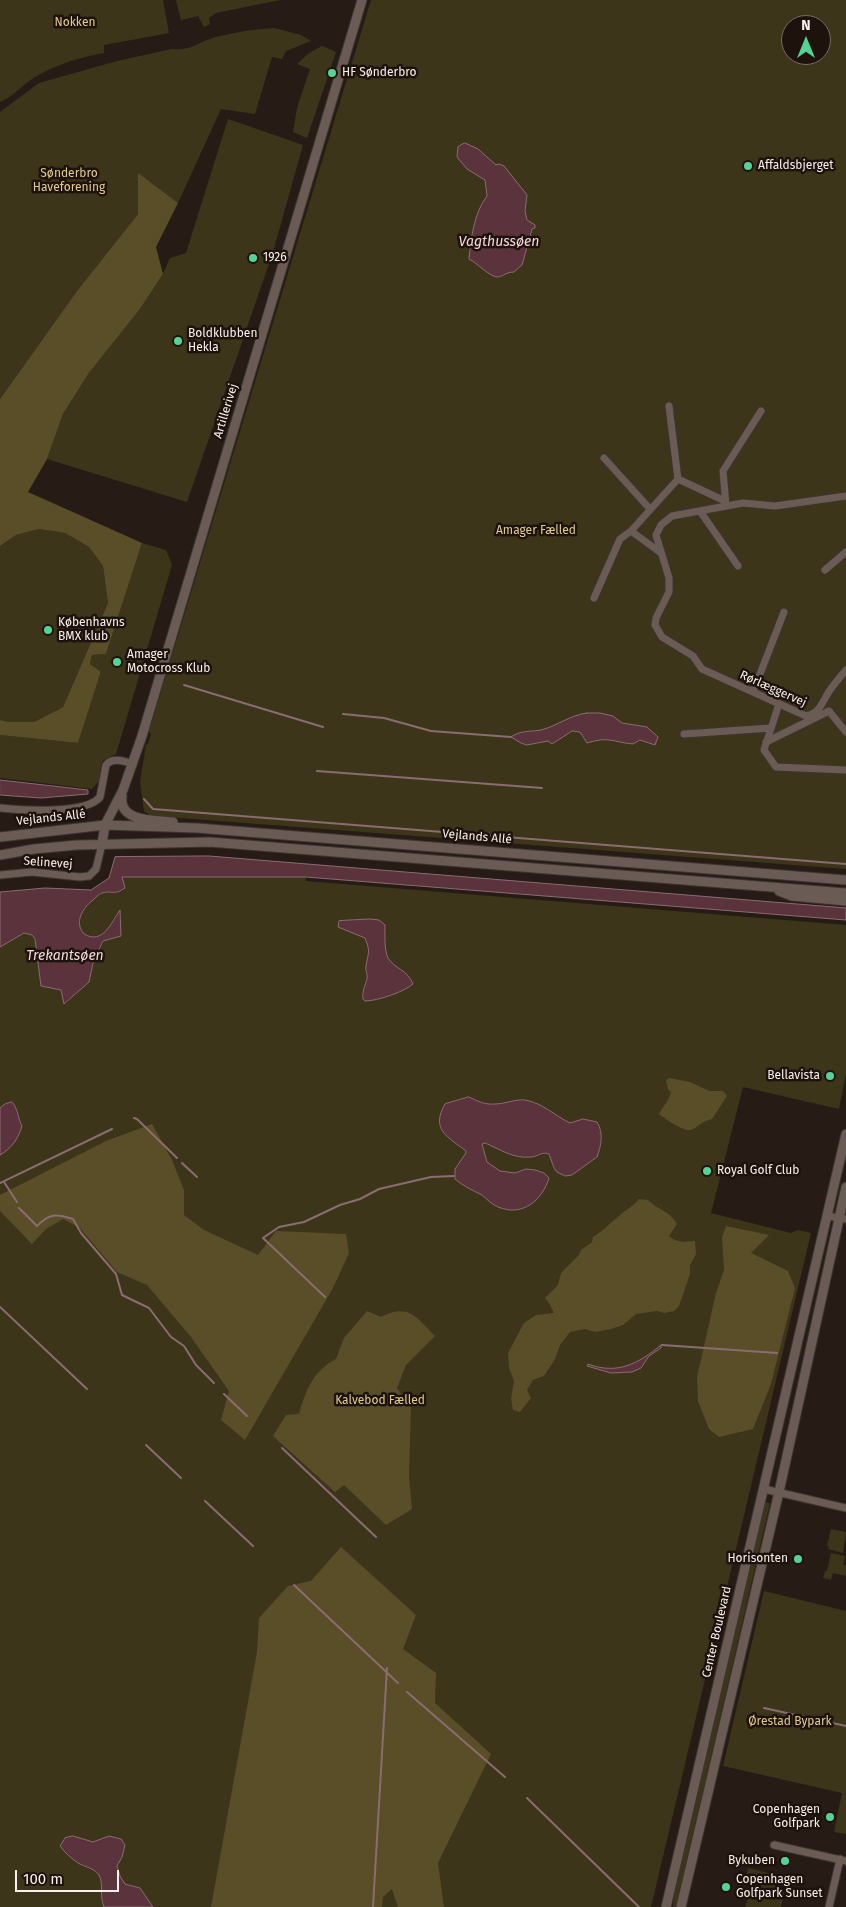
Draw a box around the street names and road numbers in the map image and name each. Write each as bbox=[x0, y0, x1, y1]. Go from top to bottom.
street label: Artillerivej bbox=[211, 382, 241, 440]
street label: Rørlæggervej bbox=[737, 668, 809, 710]
street label: Vejlands Allé bbox=[16, 807, 86, 829]
street label: Vejlands Allé bbox=[442, 827, 512, 847]
street label: Selinevej bbox=[23, 854, 73, 872]
street label: Center Boulevard bbox=[699, 1585, 735, 1679]

